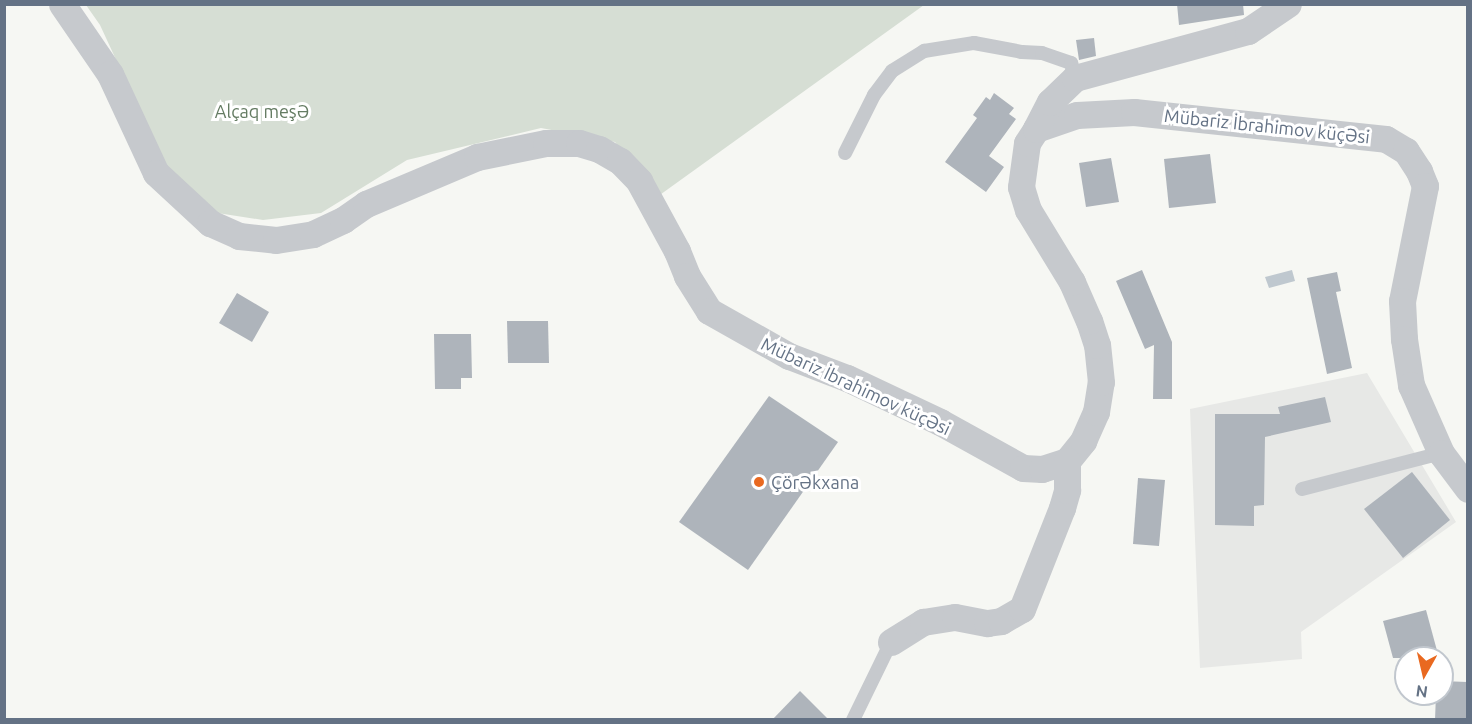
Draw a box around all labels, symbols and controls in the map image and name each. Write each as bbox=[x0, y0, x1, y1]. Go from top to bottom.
park label: Alçaq meşə bbox=[215, 100, 309, 122]
street label: Mübariz İbrahimov küçəsi bbox=[1163, 104, 1371, 148]
street label: Mübariz İbrahimov küçəsi bbox=[758, 333, 954, 439]
place label: Çörəkxana bbox=[771, 471, 859, 493]
marker: Çörəkxana bbox=[752, 475, 766, 489]
north arrow bbox=[1394, 646, 1454, 706]
text: N bbox=[1415, 682, 1429, 702]

